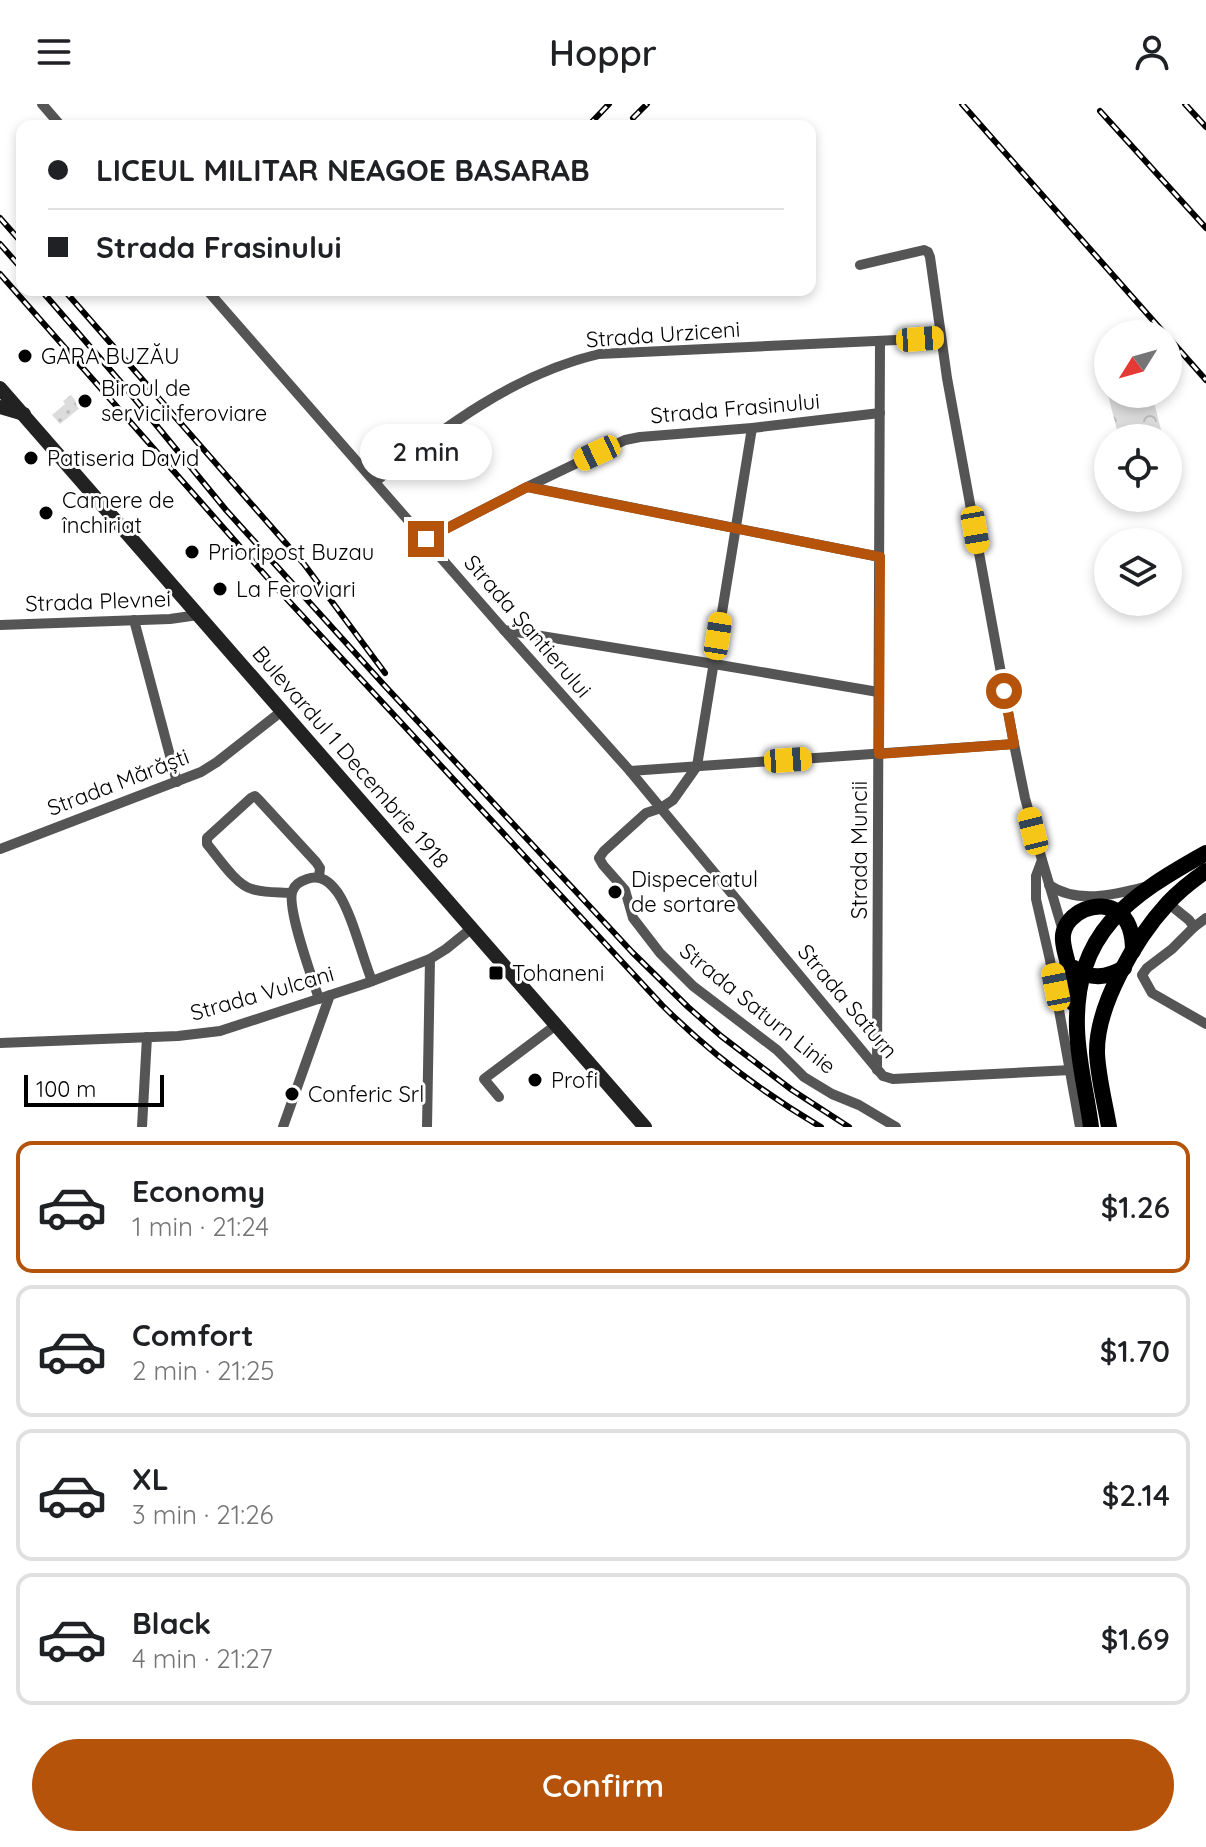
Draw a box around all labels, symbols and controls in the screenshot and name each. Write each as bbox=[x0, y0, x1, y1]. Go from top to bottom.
icon: menu bbox=[32, 30, 76, 74]
text: Hoppr bbox=[549, 30, 657, 75]
icon: person bbox=[1130, 30, 1174, 74]
text: LICEUL MILITAR NEAGOE BASARAB bbox=[96, 151, 590, 189]
text: Strada Frasinului bbox=[96, 228, 342, 266]
street label: Strada Urziceni bbox=[585, 315, 741, 353]
north arrow bbox=[1094, 320, 1182, 408]
map controls bbox=[1094, 320, 1182, 616]
car bbox=[895, 325, 945, 353]
place label: GARA BUZĂU bbox=[41, 342, 180, 370]
marker: GARA BUZĂU bbox=[16, 347, 34, 365]
place label: Biroul de servicii feroviare bbox=[101, 374, 267, 427]
street label: Strada Frasinului bbox=[649, 387, 821, 429]
marker: Biroul de servicii feroviare bbox=[76, 392, 94, 410]
callout: 2 min bbox=[360, 423, 492, 479]
button: locate bbox=[1094, 424, 1182, 512]
car bbox=[570, 432, 624, 474]
text: 2 min bbox=[392, 435, 460, 468]
place label: Patiseria David bbox=[47, 444, 199, 472]
marker: Patiseria David bbox=[22, 449, 40, 467]
place label: Camere de închiriat bbox=[61, 486, 174, 539]
marker: Camere de închiriat bbox=[37, 504, 55, 522]
car bbox=[959, 504, 991, 556]
route end bbox=[408, 521, 444, 557]
button: layers bbox=[1094, 528, 1182, 616]
place label: Prioripost Buzau bbox=[208, 538, 374, 566]
marker: Prioripost Buzau bbox=[183, 543, 201, 561]
street label: Strada Șantierului bbox=[458, 549, 598, 703]
place label: La Feroviari bbox=[236, 575, 356, 603]
marker: La Feroviari bbox=[211, 580, 229, 598]
street label: Strada Plevnei bbox=[25, 584, 171, 618]
car bbox=[702, 610, 734, 662]
street label: Bulevardul 1 Decembrie 1918 bbox=[247, 640, 455, 874]
route start bbox=[986, 673, 1022, 709]
street label: Strada Mărăști bbox=[43, 742, 193, 822]
car bbox=[763, 746, 813, 774]
street label: Strada Muncii bbox=[845, 781, 873, 919]
car bbox=[1016, 805, 1050, 857]
place label: Dispeceratul de sortare bbox=[631, 865, 758, 918]
marker: Dispeceratul de sortare bbox=[606, 883, 624, 901]
street label: Strada Saturn Linie bbox=[674, 936, 842, 1080]
street label: Strada Saturn bbox=[792, 938, 904, 1064]
street label: Strada Vulcani bbox=[187, 959, 337, 1027]
place label: Tohaneni bbox=[512, 959, 604, 987]
car bbox=[1040, 961, 1072, 1013]
marker: Tohaneni bbox=[487, 964, 505, 982]
place label: Profi bbox=[551, 1066, 598, 1094]
scale bar bbox=[24, 1071, 164, 1107]
marker: Profi bbox=[526, 1071, 544, 1089]
text: 100 m bbox=[36, 1075, 96, 1103]
place label: Conferic Srl bbox=[308, 1080, 424, 1108]
marker: Conferic Srl bbox=[283, 1085, 301, 1103]
icon: car bbox=[36, 1171, 108, 1243]
text: Economy bbox=[132, 1172, 265, 1210]
text: $1.26 bbox=[1101, 1188, 1170, 1226]
text: 1 min · 21:24 bbox=[132, 1210, 269, 1243]
icon: car bbox=[36, 1315, 108, 1387]
text: Comfort bbox=[132, 1316, 253, 1354]
text: $1.70 bbox=[1100, 1332, 1170, 1370]
text: 2 min · 21:25 bbox=[132, 1354, 275, 1387]
icon: car bbox=[36, 1459, 108, 1531]
text: XL bbox=[132, 1460, 169, 1498]
text: $2.14 bbox=[1102, 1476, 1170, 1514]
text: 3 min · 21:26 bbox=[132, 1498, 274, 1531]
icon: car bbox=[36, 1603, 108, 1675]
text: Black bbox=[132, 1604, 211, 1642]
text: $1.69 bbox=[1101, 1620, 1170, 1658]
text: 4 min · 21:27 bbox=[132, 1642, 273, 1675]
button: Confirm bbox=[32, 1739, 1174, 1831]

